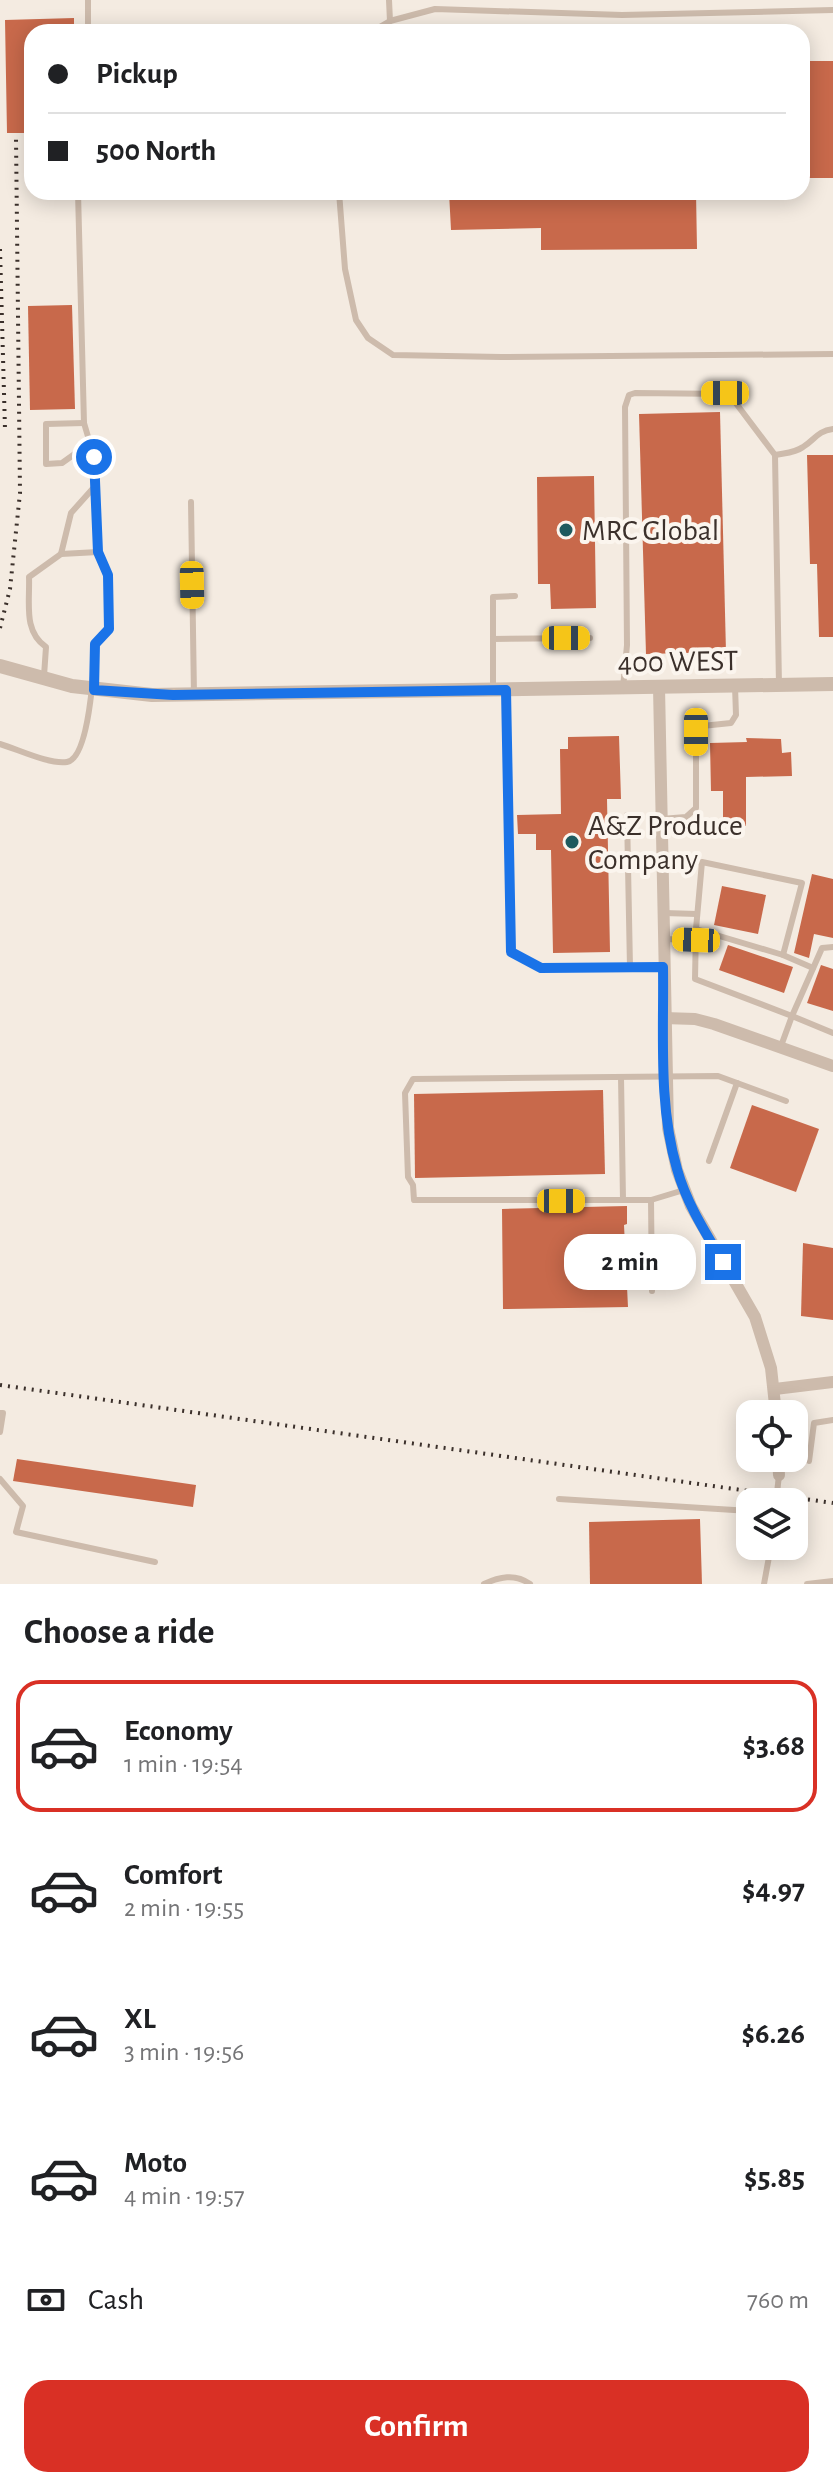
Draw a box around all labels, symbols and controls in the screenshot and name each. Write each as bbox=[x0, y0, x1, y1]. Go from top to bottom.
text: Pickup bbox=[96, 59, 178, 89]
text: 500 North bbox=[96, 136, 216, 166]
car bbox=[701, 381, 749, 405]
route start bbox=[76, 439, 112, 475]
place label: MRC Global bbox=[582, 516, 719, 546]
marker: MRC Global bbox=[557, 521, 575, 539]
car bbox=[180, 561, 204, 609]
car bbox=[542, 626, 590, 650]
street label: 400 WEST bbox=[617, 646, 739, 678]
car bbox=[684, 708, 708, 756]
place label: A&Z Produce Company bbox=[588, 811, 743, 875]
marker: A&Z Produce Company bbox=[563, 833, 581, 851]
car bbox=[672, 927, 720, 953]
car bbox=[537, 1189, 585, 1213]
callout: 2 min bbox=[563, 1234, 695, 1290]
route end bbox=[705, 1244, 741, 1280]
text: 2 min bbox=[601, 1249, 659, 1275]
map controls bbox=[736, 1400, 808, 1560]
button: locate bbox=[736, 1400, 808, 1472]
button: layers bbox=[736, 1488, 808, 1560]
text: Choose a ride bbox=[24, 1614, 214, 1650]
icon: car bbox=[28, 1710, 100, 1782]
text: Economy bbox=[124, 1716, 233, 1746]
text: $3.68 bbox=[742, 1731, 805, 1761]
text: 1 min · 19:54 bbox=[124, 1751, 243, 1777]
icon: car bbox=[28, 1854, 100, 1926]
text: Comfort bbox=[124, 1860, 223, 1890]
text: $4.97 bbox=[742, 1875, 805, 1905]
text: 2 min · 19:55 bbox=[124, 1895, 244, 1921]
icon: car bbox=[28, 1998, 100, 2070]
text: XL bbox=[124, 2004, 156, 2034]
text: $6.26 bbox=[742, 2019, 805, 2049]
text: 3 min · 19:56 bbox=[124, 2039, 244, 2065]
icon: car bbox=[28, 2142, 100, 2214]
text: Moto bbox=[124, 2148, 187, 2178]
text: $5.85 bbox=[744, 2163, 805, 2193]
text: 4 min · 19:57 bbox=[124, 2183, 245, 2209]
icon: cash bbox=[24, 2278, 68, 2322]
text: Cash bbox=[88, 2285, 144, 2315]
text: 760 m bbox=[747, 2287, 809, 2313]
button: Confirm bbox=[24, 2380, 809, 2472]

